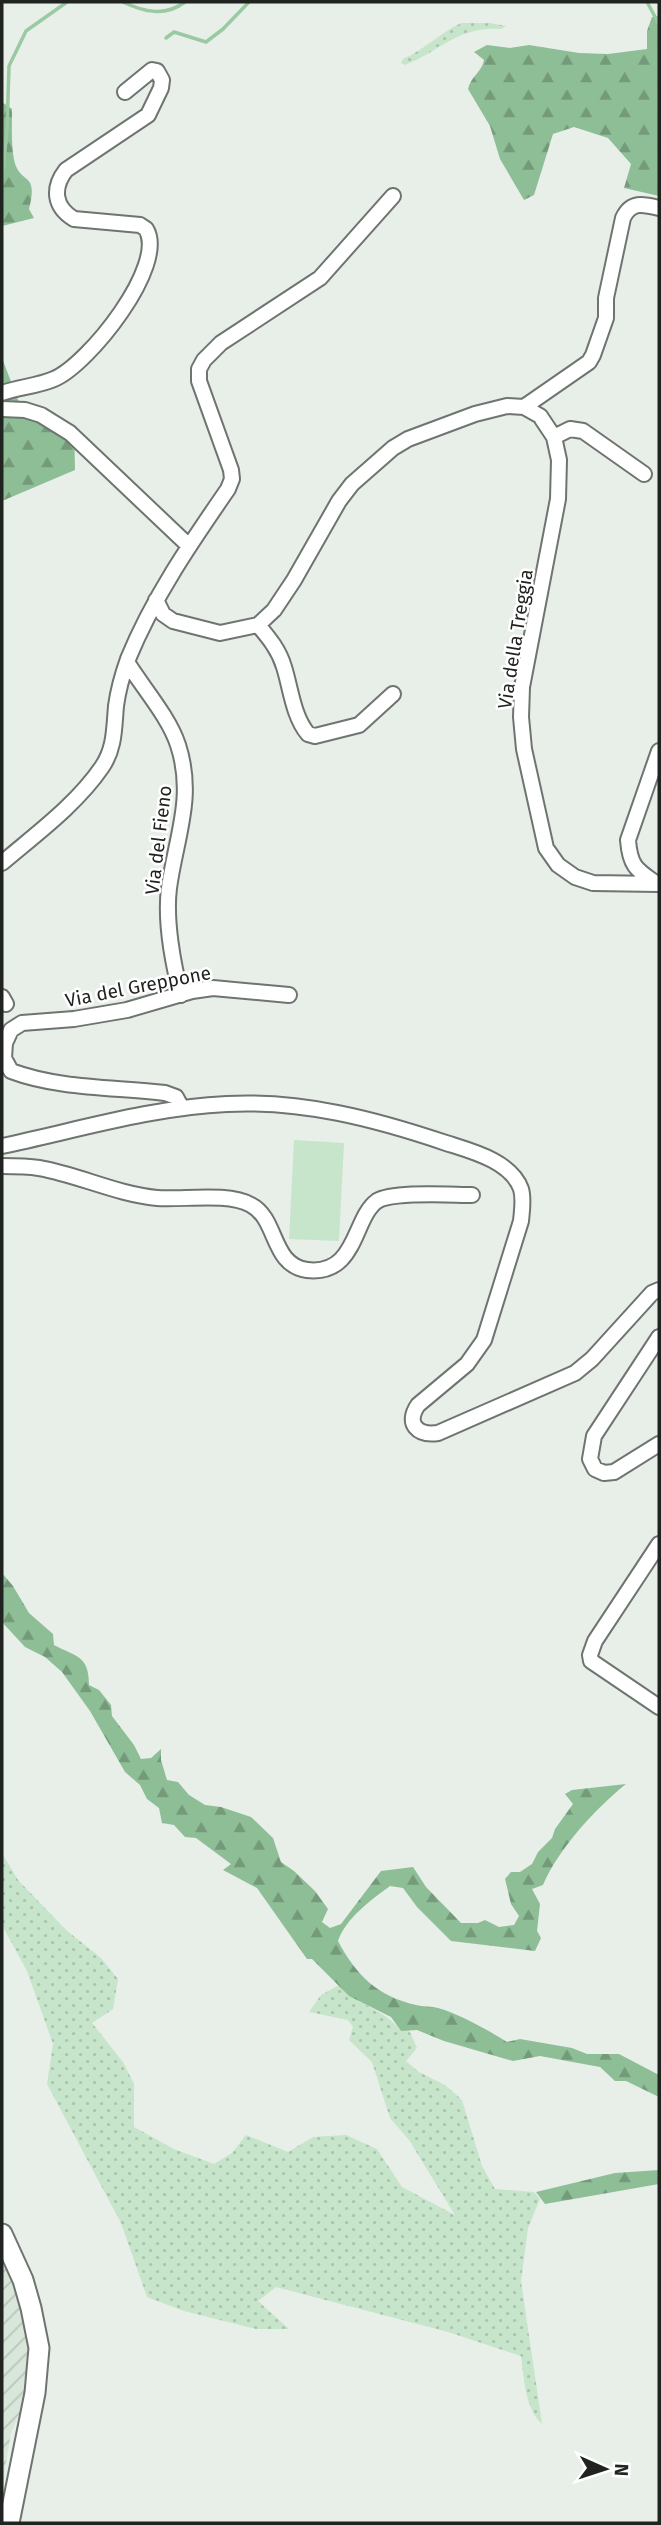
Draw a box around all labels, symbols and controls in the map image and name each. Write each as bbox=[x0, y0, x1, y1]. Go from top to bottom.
street label: Via della Treggia bbox=[493, 568, 538, 711]
street label: Via del Fieno bbox=[140, 784, 177, 896]
street label: Via del Greppone bbox=[63, 961, 213, 1012]
north arrow bbox=[570, 2434, 640, 2504]
text: N bbox=[610, 2463, 633, 2477]

